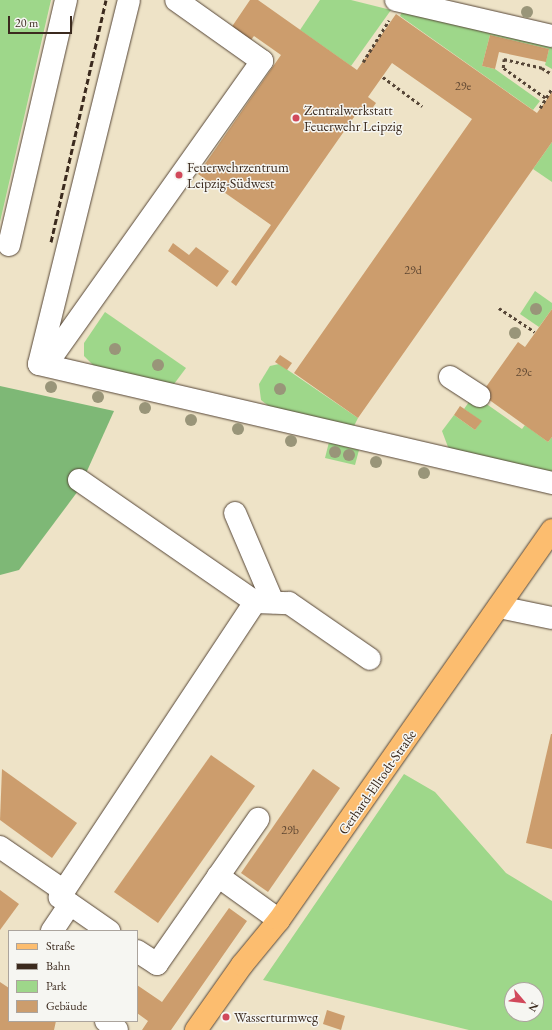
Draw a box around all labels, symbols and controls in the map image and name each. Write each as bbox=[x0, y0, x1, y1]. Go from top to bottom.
scale bar bbox=[10, 8, 74, 34]
text: 20 m bbox=[15, 15, 38, 31]
house number: 29e bbox=[455, 80, 471, 94]
place label: Zentralwerkstatt Feuerwehr Leipzig bbox=[304, 102, 402, 134]
marker: Zentralwerkstatt Feuerwehr Leipzig bbox=[291, 113, 301, 123]
place label: Feuerwehrzentrum Leipzig-Südwest bbox=[187, 159, 289, 192]
marker: Feuerwehrzentrum Leipzig-Südwest bbox=[174, 170, 184, 180]
house number: 29d bbox=[404, 264, 422, 278]
house number: 29c bbox=[516, 366, 532, 380]
street label: Gerhard-Ellrodt-Straße bbox=[335, 726, 419, 838]
house number: 29b bbox=[281, 824, 299, 838]
legend bbox=[8, 930, 138, 1022]
text: Straße bbox=[46, 938, 75, 954]
text: Bahn bbox=[46, 958, 70, 974]
text: Park bbox=[46, 978, 66, 994]
north arrow bbox=[504, 982, 544, 1022]
text: Gebäude bbox=[46, 998, 87, 1014]
text: N bbox=[525, 1000, 542, 1014]
place label: Wasserturmweg bbox=[234, 1009, 318, 1025]
marker: Wasserturmweg bbox=[221, 1012, 231, 1022]

